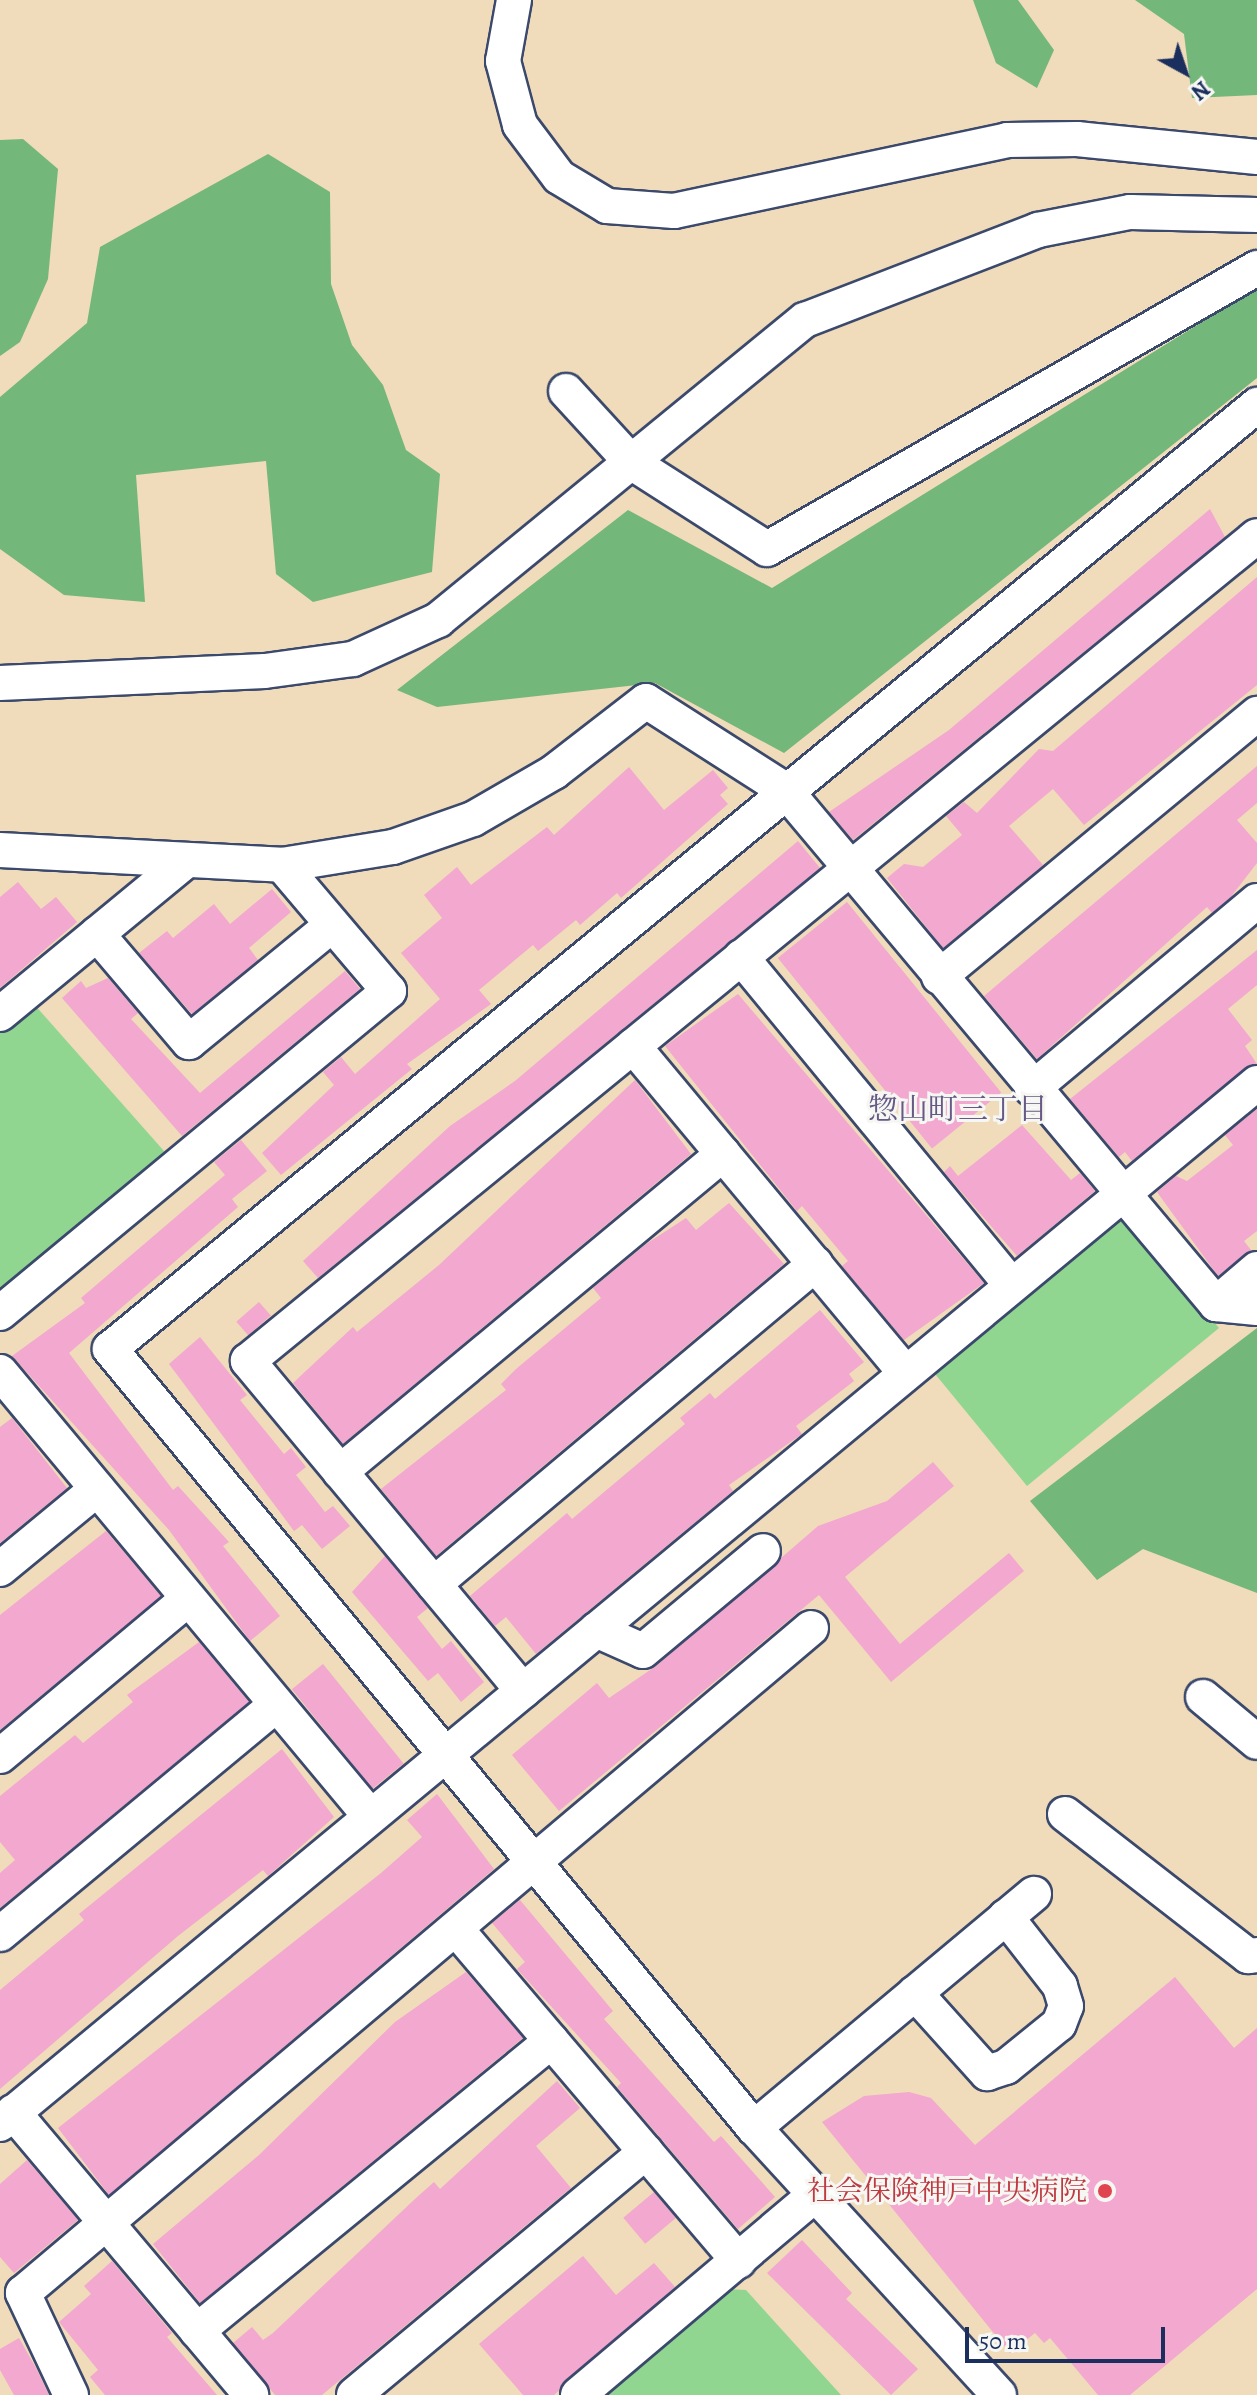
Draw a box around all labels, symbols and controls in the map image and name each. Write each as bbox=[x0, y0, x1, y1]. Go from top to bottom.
north arrow bbox=[1145, 32, 1225, 112]
text: N bbox=[1185, 74, 1216, 107]
district label: 惣山町三丁目 bbox=[868, 1091, 1048, 1127]
place label: 社会保険神戸中央病院 bbox=[807, 2174, 1087, 2208]
marker: 社会保険神戸中央病院 bbox=[1094, 2180, 1116, 2202]
scale bar bbox=[969, 2311, 1169, 2361]
text: 50 m bbox=[979, 2325, 1027, 2357]

